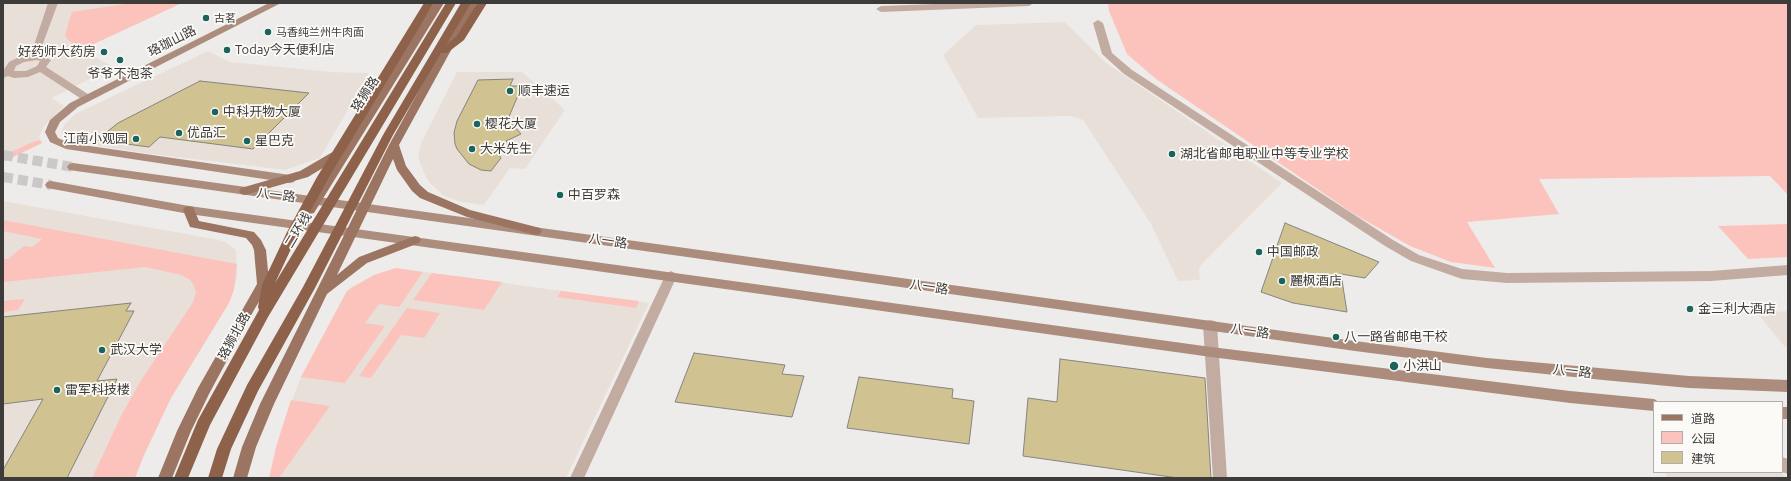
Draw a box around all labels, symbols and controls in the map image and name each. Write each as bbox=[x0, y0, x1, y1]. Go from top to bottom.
place label: 古茗 bbox=[214, 11, 236, 25]
marker: 古茗 bbox=[201, 13, 211, 23]
street label: 珞珈山路 bbox=[145, 22, 199, 60]
place label: 马香纯兰州牛肉面 bbox=[276, 25, 364, 39]
marker: 马香纯兰州牛肉面 bbox=[263, 27, 273, 37]
place label: Today今天便利店 bbox=[235, 42, 335, 58]
place label: 好药师大药房 bbox=[18, 44, 96, 60]
marker: Today今天便利店 bbox=[222, 45, 232, 55]
marker: 好药师大药房 bbox=[99, 47, 109, 57]
marker: 爷爷不泡茶 bbox=[115, 55, 125, 65]
place label: 爷爷不泡茶 bbox=[88, 66, 152, 82]
street label: 珞狮路 bbox=[348, 73, 382, 115]
place label: 顺丰速运 bbox=[518, 83, 570, 99]
marker: 顺丰速运 bbox=[505, 86, 515, 96]
place label: 中科开物大厦 bbox=[223, 104, 301, 120]
marker: 中科开物大厦 bbox=[210, 107, 220, 117]
place label: 樱花大厦 bbox=[485, 116, 537, 132]
marker: 樱花大厦 bbox=[472, 119, 482, 129]
place label: 优品汇 bbox=[187, 125, 226, 141]
marker: 优品汇 bbox=[174, 128, 184, 138]
place label: 江南小观园 bbox=[63, 131, 128, 147]
place label: 星巴克 bbox=[255, 133, 294, 149]
marker: 江南小观园 bbox=[131, 134, 141, 144]
marker: 星巴克 bbox=[242, 136, 252, 146]
place label: 大米先生 bbox=[480, 141, 532, 157]
marker: 大米先生 bbox=[467, 144, 477, 154]
place label: 湖北省邮电职业中等专业学校 bbox=[1180, 146, 1349, 162]
marker: 湖北省邮电职业中等专业学校 bbox=[1167, 149, 1177, 159]
street label: 八一路 bbox=[256, 185, 296, 205]
place label: 中百罗森 bbox=[568, 187, 620, 203]
marker: 中百罗森 bbox=[555, 190, 565, 200]
street label: 二环线 bbox=[281, 209, 315, 251]
street label: 八一路 bbox=[588, 231, 628, 251]
place label: 中国邮政 bbox=[1267, 244, 1319, 260]
marker: 中国邮政 bbox=[1254, 247, 1264, 257]
place label: 麗枫酒店 bbox=[1290, 273, 1342, 289]
marker: 麗枫酒店 bbox=[1277, 276, 1287, 286]
street label: 八一路 bbox=[909, 277, 949, 297]
place label: 金三利大酒店 bbox=[1698, 301, 1776, 317]
marker: 金三利大酒店 bbox=[1685, 304, 1695, 314]
street label: 珞狮北路 bbox=[215, 309, 253, 363]
street label: 八一路 bbox=[1230, 321, 1270, 341]
place label: 八一路省邮电干校 bbox=[1344, 329, 1448, 345]
marker: 八一路省邮电干校 bbox=[1331, 332, 1341, 342]
place label: 武汉大学 bbox=[110, 342, 162, 358]
marker: 武汉大学 bbox=[97, 345, 107, 355]
place label: 小洪山 bbox=[1403, 358, 1442, 374]
marker: 小洪山 bbox=[1388, 360, 1400, 372]
street label: 八一路 bbox=[1552, 361, 1592, 381]
place label: 雷军科技楼 bbox=[65, 382, 130, 398]
marker: 雷军科技楼 bbox=[52, 385, 62, 395]
legend bbox=[1653, 401, 1783, 473]
text: 道路 bbox=[1691, 412, 1715, 425]
text: 公园 bbox=[1691, 432, 1715, 445]
text: 建筑 bbox=[1691, 452, 1715, 465]

